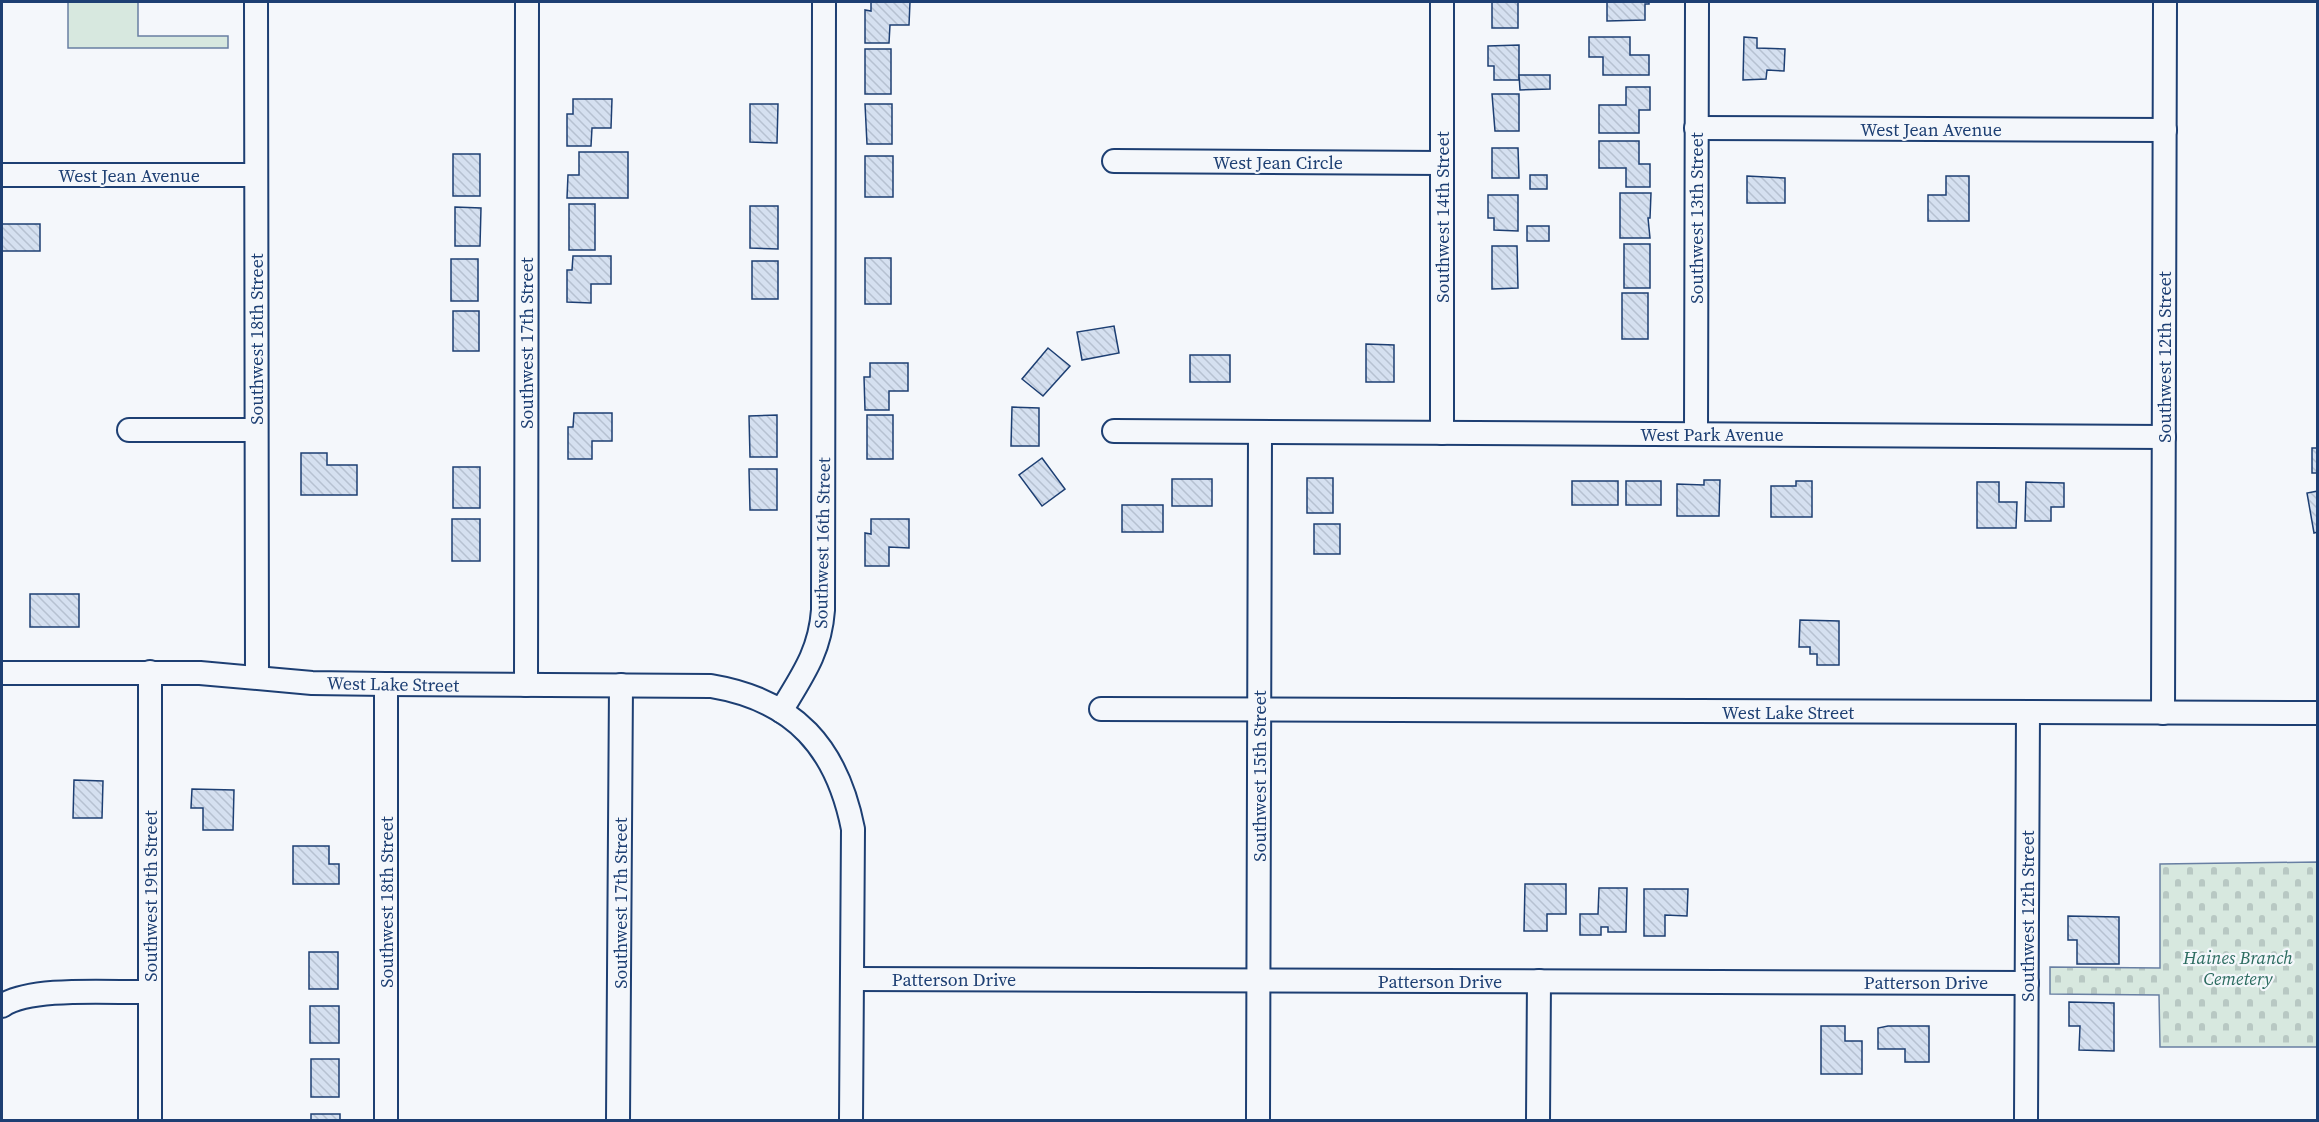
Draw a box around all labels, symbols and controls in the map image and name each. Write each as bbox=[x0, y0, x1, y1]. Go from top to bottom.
street label: West Jean Avenue bbox=[1860, 117, 2002, 142]
street label: Southwest 14th Street bbox=[1430, 131, 1455, 303]
street label: Southwest 13th Street bbox=[1684, 132, 1709, 304]
street label: West Jean Circle bbox=[1213, 150, 1343, 175]
street label: West Jean Avenue bbox=[58, 163, 200, 188]
street label: Southwest 18th Street bbox=[244, 253, 269, 425]
street label: Southwest 17th Street bbox=[514, 257, 539, 429]
street label: Southwest 12th Street bbox=[2152, 271, 2177, 443]
street label: West Park Avenue bbox=[1640, 422, 1784, 447]
street label: Southwest 16th Street bbox=[808, 457, 836, 629]
street label: West Lake Street bbox=[327, 670, 460, 698]
street label: Southwest 15th Street bbox=[1247, 690, 1272, 862]
street label: West Lake Street bbox=[1722, 700, 1854, 725]
street label: Southwest 19th Street bbox=[138, 810, 163, 982]
street label: Southwest 18th Street bbox=[374, 816, 399, 988]
street label: Southwest 17th Street bbox=[608, 817, 633, 989]
street label: Southwest 12th Street bbox=[2015, 830, 2040, 1002]
park label: Haines Branch Cemetery bbox=[2182, 945, 2293, 991]
street label: Patterson Drive bbox=[892, 967, 1016, 992]
street label: Patterson Drive bbox=[1378, 969, 1502, 994]
street label: Patterson Drive bbox=[1864, 970, 1988, 995]

